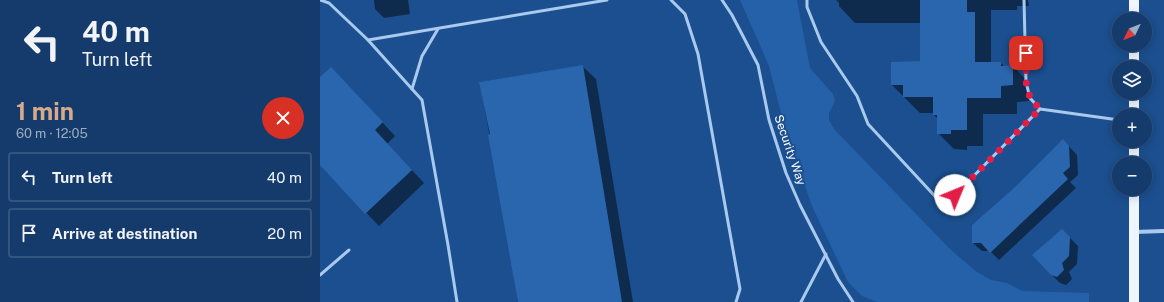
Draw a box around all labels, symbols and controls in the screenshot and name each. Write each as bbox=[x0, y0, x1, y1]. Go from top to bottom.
north arrow bbox=[1112, 12, 1152, 52]
map controls bbox=[1112, 12, 1152, 196]
text: 40 m bbox=[82, 15, 150, 48]
icon: left bbox=[16, 16, 68, 68]
pin bbox=[1009, 36, 1043, 70]
icon: arrive bbox=[1015, 42, 1037, 64]
text: Turn left bbox=[82, 49, 152, 70]
button: layers bbox=[1112, 60, 1152, 100]
text: 1 min bbox=[16, 97, 74, 125]
button: close bbox=[262, 97, 304, 139]
button: + bbox=[1112, 108, 1152, 148]
street label: Security Way bbox=[771, 113, 809, 188]
text: 60 m · 12:05 bbox=[16, 126, 88, 141]
button: − bbox=[1112, 156, 1152, 196]
icon: left bbox=[18, 166, 40, 188]
text: Turn left bbox=[52, 169, 113, 186]
text: 40 m bbox=[267, 169, 302, 186]
position arrow bbox=[934, 174, 976, 216]
icon: arrive bbox=[18, 222, 40, 244]
text: Arrive at destination bbox=[52, 225, 197, 242]
text: 20 m bbox=[267, 225, 302, 242]

